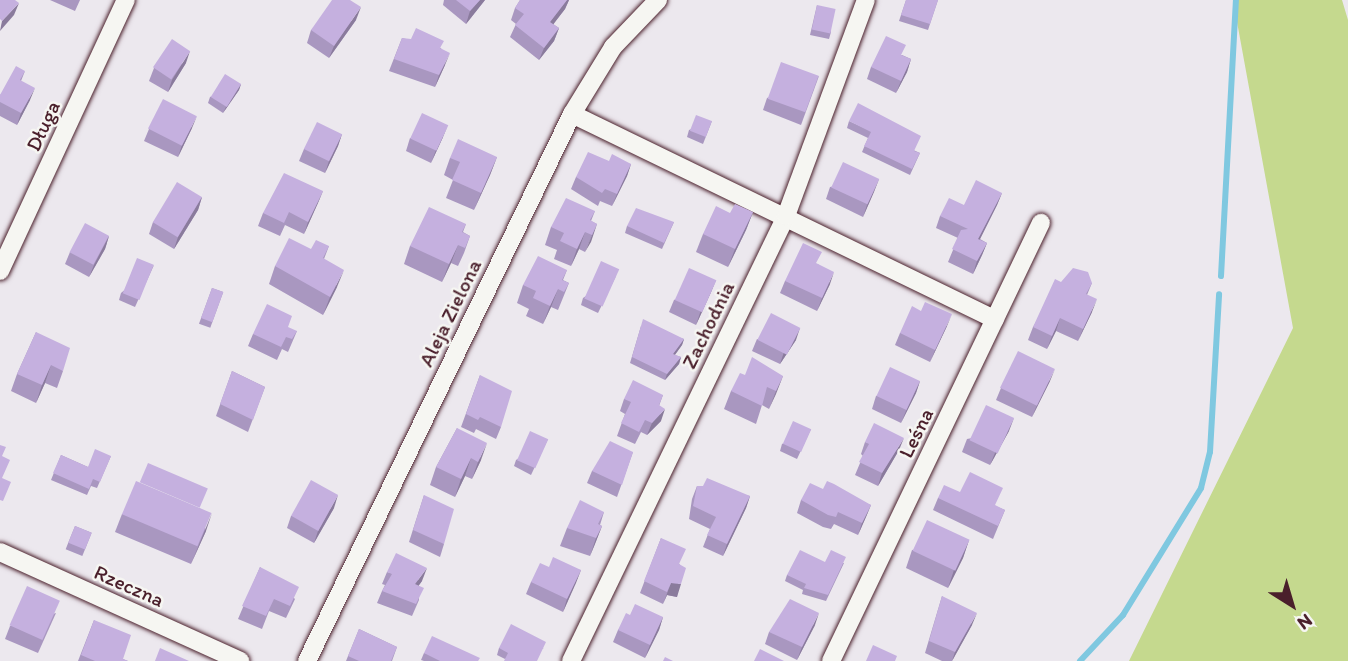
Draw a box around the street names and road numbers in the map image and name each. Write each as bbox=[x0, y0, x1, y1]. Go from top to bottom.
street label: Długa bbox=[20, 97, 66, 155]
street label: Aleja Zielona bbox=[413, 255, 487, 371]
street label: Zachodnia bbox=[676, 277, 740, 373]
street label: Leśna bbox=[893, 404, 939, 462]
street label: Rzeczna bbox=[90, 559, 168, 613]

